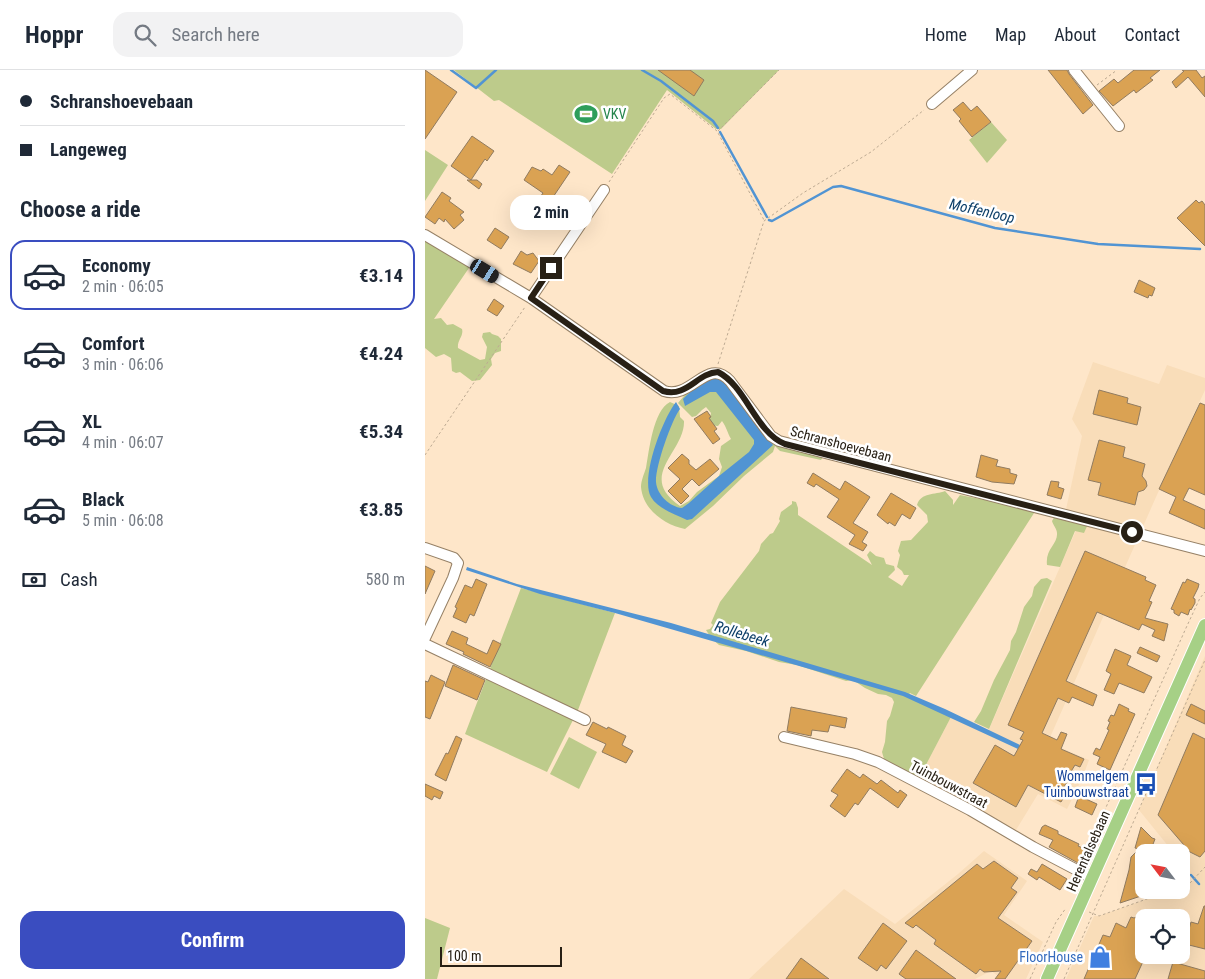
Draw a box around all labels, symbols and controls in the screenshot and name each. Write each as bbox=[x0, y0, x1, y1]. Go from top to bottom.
search box bbox=[113, 12, 463, 57]
text: Hoppr bbox=[25, 21, 83, 49]
icon: search bbox=[131, 21, 159, 49]
text: Search here bbox=[171, 23, 260, 46]
text: Home bbox=[925, 24, 967, 45]
text: Map bbox=[995, 24, 1026, 45]
text: About bbox=[1054, 24, 1096, 45]
text: Contact bbox=[1124, 24, 1180, 45]
text: Schranshoevebaan bbox=[50, 90, 193, 113]
sports icon: VKV bbox=[573, 101, 599, 127]
place label: VKV bbox=[603, 106, 626, 122]
text: Langeweg bbox=[50, 138, 127, 161]
water label: Moffenloop bbox=[948, 195, 1016, 227]
callout: 2 min bbox=[510, 196, 592, 230]
text: Choose a ride bbox=[20, 197, 141, 222]
text: 2 min bbox=[533, 203, 569, 222]
icon: car bbox=[22, 253, 67, 298]
text: Economy bbox=[82, 254, 151, 277]
car bbox=[468, 257, 501, 285]
route end bbox=[540, 257, 562, 279]
text: €3.14 bbox=[359, 264, 403, 287]
text: 2 min · 06:05 bbox=[82, 277, 164, 296]
icon: car bbox=[22, 331, 67, 376]
text: Comfort bbox=[82, 332, 145, 355]
text: €4.24 bbox=[359, 342, 403, 365]
text: 3 min · 06:06 bbox=[82, 355, 164, 374]
icon: car bbox=[22, 409, 67, 454]
text: XL bbox=[82, 410, 102, 433]
text: €5.34 bbox=[359, 420, 403, 443]
street label: Schranshoevebaan bbox=[789, 423, 893, 465]
text: 4 min · 06:07 bbox=[82, 433, 164, 452]
icon: car bbox=[22, 487, 67, 532]
text: Black bbox=[82, 488, 124, 511]
text: €3.85 bbox=[359, 498, 403, 521]
text: 5 min · 06:08 bbox=[82, 511, 164, 530]
route start bbox=[1121, 521, 1143, 543]
icon: cash bbox=[20, 566, 48, 594]
text: Cash bbox=[60, 568, 98, 591]
text: 580 m bbox=[366, 570, 405, 589]
water label: Rollebeek bbox=[713, 617, 772, 651]
street label: Tuinbouwstraat bbox=[908, 757, 990, 811]
place label: Wommelgem Tuinbouwstraat bbox=[1044, 768, 1129, 800]
bus stop icon: Wommelgem Tuinbouwstraat bbox=[1133, 771, 1159, 797]
street label: Herentalsebaan bbox=[1063, 808, 1113, 894]
north arrow bbox=[1135, 844, 1190, 899]
map controls bbox=[1135, 844, 1190, 964]
button: locate bbox=[1135, 909, 1190, 964]
button: Confirm bbox=[20, 911, 405, 969]
scale bar bbox=[440, 944, 563, 967]
shop icon: FloorHouse bbox=[1087, 944, 1113, 970]
text: 100 m bbox=[447, 948, 482, 964]
place label: FloorHouse bbox=[1019, 949, 1083, 965]

